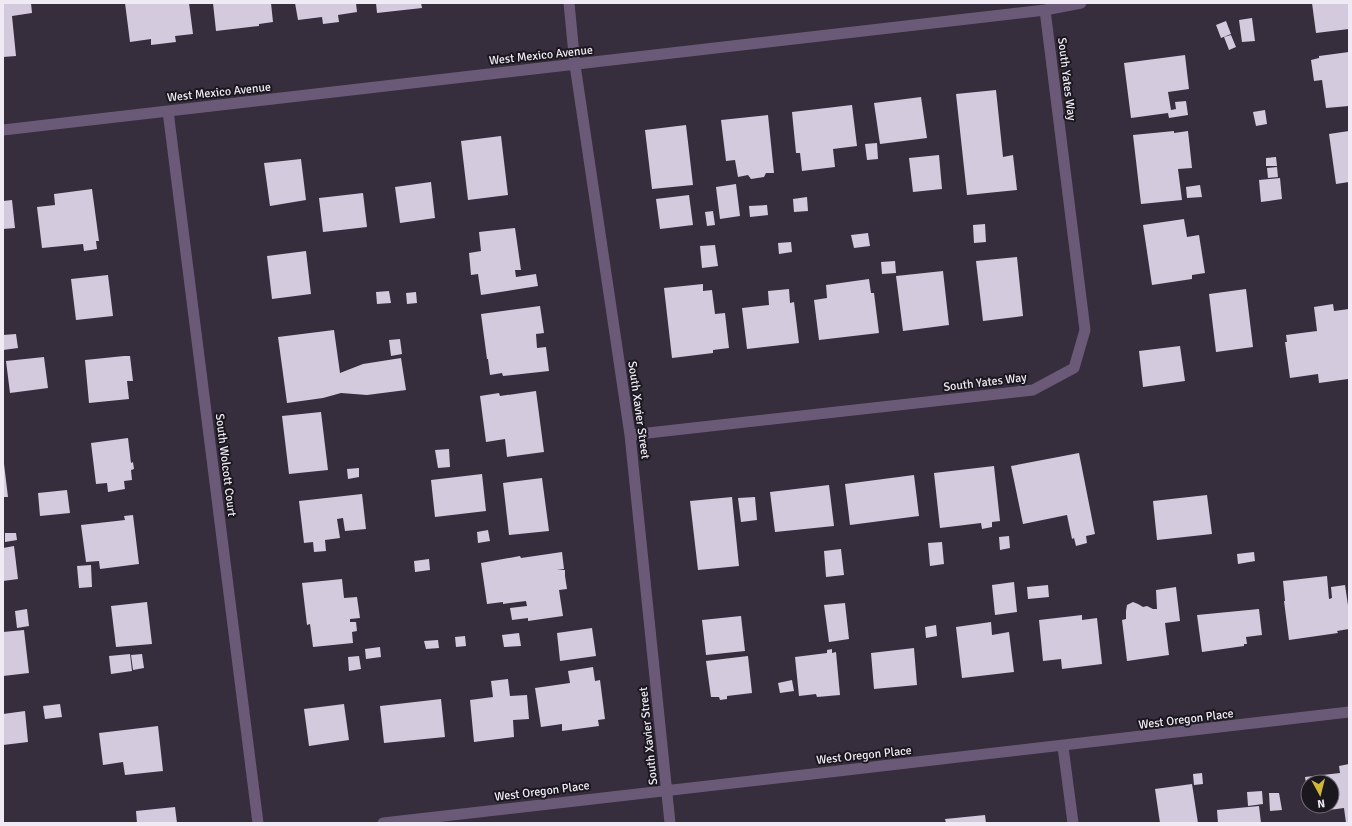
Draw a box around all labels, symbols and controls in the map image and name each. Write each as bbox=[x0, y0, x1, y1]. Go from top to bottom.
street label: South Yates Way bbox=[1054, 37, 1079, 122]
street label: West Mexico Avenue bbox=[488, 43, 594, 68]
street label: West Mexico Avenue bbox=[166, 80, 272, 105]
street label: South Xavier Street bbox=[624, 360, 653, 460]
street label: South Yates Way bbox=[943, 370, 1028, 395]
street label: South Wolcott Court bbox=[212, 413, 239, 517]
street label: South Xavier Street bbox=[636, 686, 661, 786]
street label: West Oregon Place bbox=[1138, 706, 1234, 733]
street label: West Oregon Place bbox=[816, 743, 912, 768]
north arrow bbox=[1300, 774, 1340, 814]
street label: West Oregon Place bbox=[494, 778, 590, 805]
text: N bbox=[1317, 797, 1326, 810]

